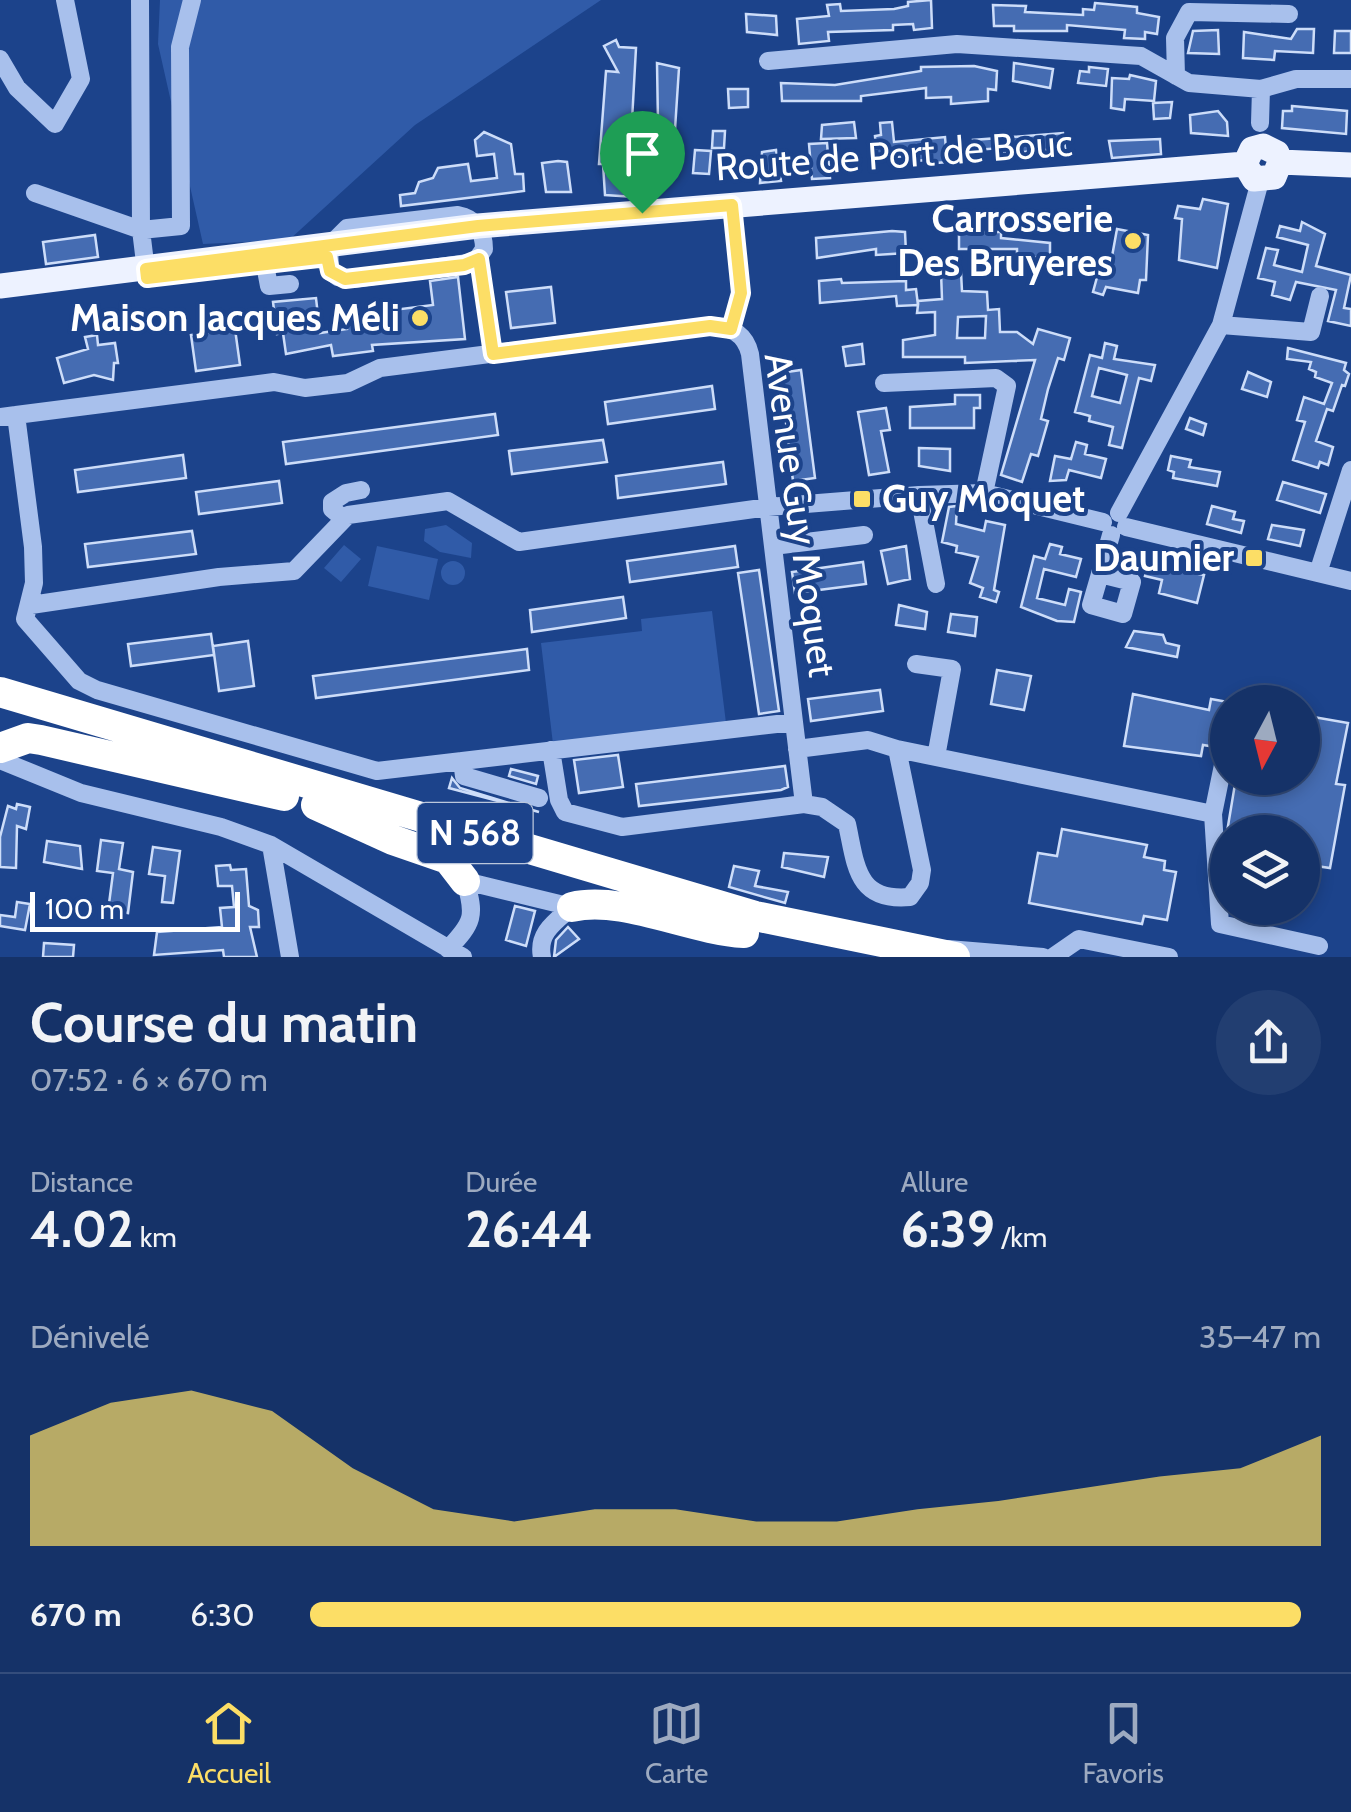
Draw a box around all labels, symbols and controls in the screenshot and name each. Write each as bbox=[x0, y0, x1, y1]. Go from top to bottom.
pin bbox=[600, 111, 685, 214]
street label: Route de Port de Bouc bbox=[714, 119, 1074, 190]
icon: arrive bbox=[615, 126, 670, 181]
place label: Carrosserie Des Bruyeres bbox=[897, 195, 1113, 286]
marker: Carrosserie Des Bruyeres bbox=[1122, 230, 1144, 252]
place label: Maison Jacques Méli bbox=[70, 294, 400, 341]
marker: Maison Jacques Méli bbox=[409, 307, 431, 329]
street label: Avenue Guy Moquet bbox=[754, 350, 847, 680]
place label: Guy Moquet bbox=[882, 475, 1085, 522]
marker: Guy Moquet bbox=[851, 488, 873, 510]
place label: Daumier bbox=[1093, 534, 1234, 581]
marker: Daumier bbox=[1243, 547, 1265, 569]
north arrow bbox=[1210, 685, 1320, 795]
map controls bbox=[1210, 685, 1320, 925]
road number: N 568 bbox=[418, 803, 532, 863]
button: layers bbox=[1210, 815, 1320, 925]
scale bar bbox=[30, 887, 240, 931]
text: 100 m bbox=[45, 892, 124, 926]
text: Course du matin bbox=[30, 989, 418, 1056]
button: share bbox=[1216, 990, 1321, 1095]
text: 07:52 · 6 × 670 m bbox=[30, 1060, 268, 1099]
text: Distance bbox=[30, 1165, 133, 1199]
text: Durée bbox=[465, 1165, 537, 1199]
text: Allure bbox=[901, 1165, 968, 1199]
text: 4.02 bbox=[30, 1199, 133, 1260]
text: 26:44 bbox=[465, 1199, 593, 1260]
text: 6:39 bbox=[901, 1199, 995, 1260]
text: km bbox=[133, 1220, 177, 1254]
text: /km bbox=[995, 1220, 1047, 1254]
text: Dénivelé bbox=[30, 1317, 150, 1356]
text: 35–47 m bbox=[1199, 1317, 1321, 1356]
text: 670 m bbox=[30, 1595, 122, 1634]
text: 6:30 bbox=[190, 1595, 254, 1634]
tab: Accueil bbox=[187, 1696, 271, 1790]
tab: Carte bbox=[645, 1696, 708, 1790]
tab: Favoris bbox=[1083, 1696, 1164, 1790]

